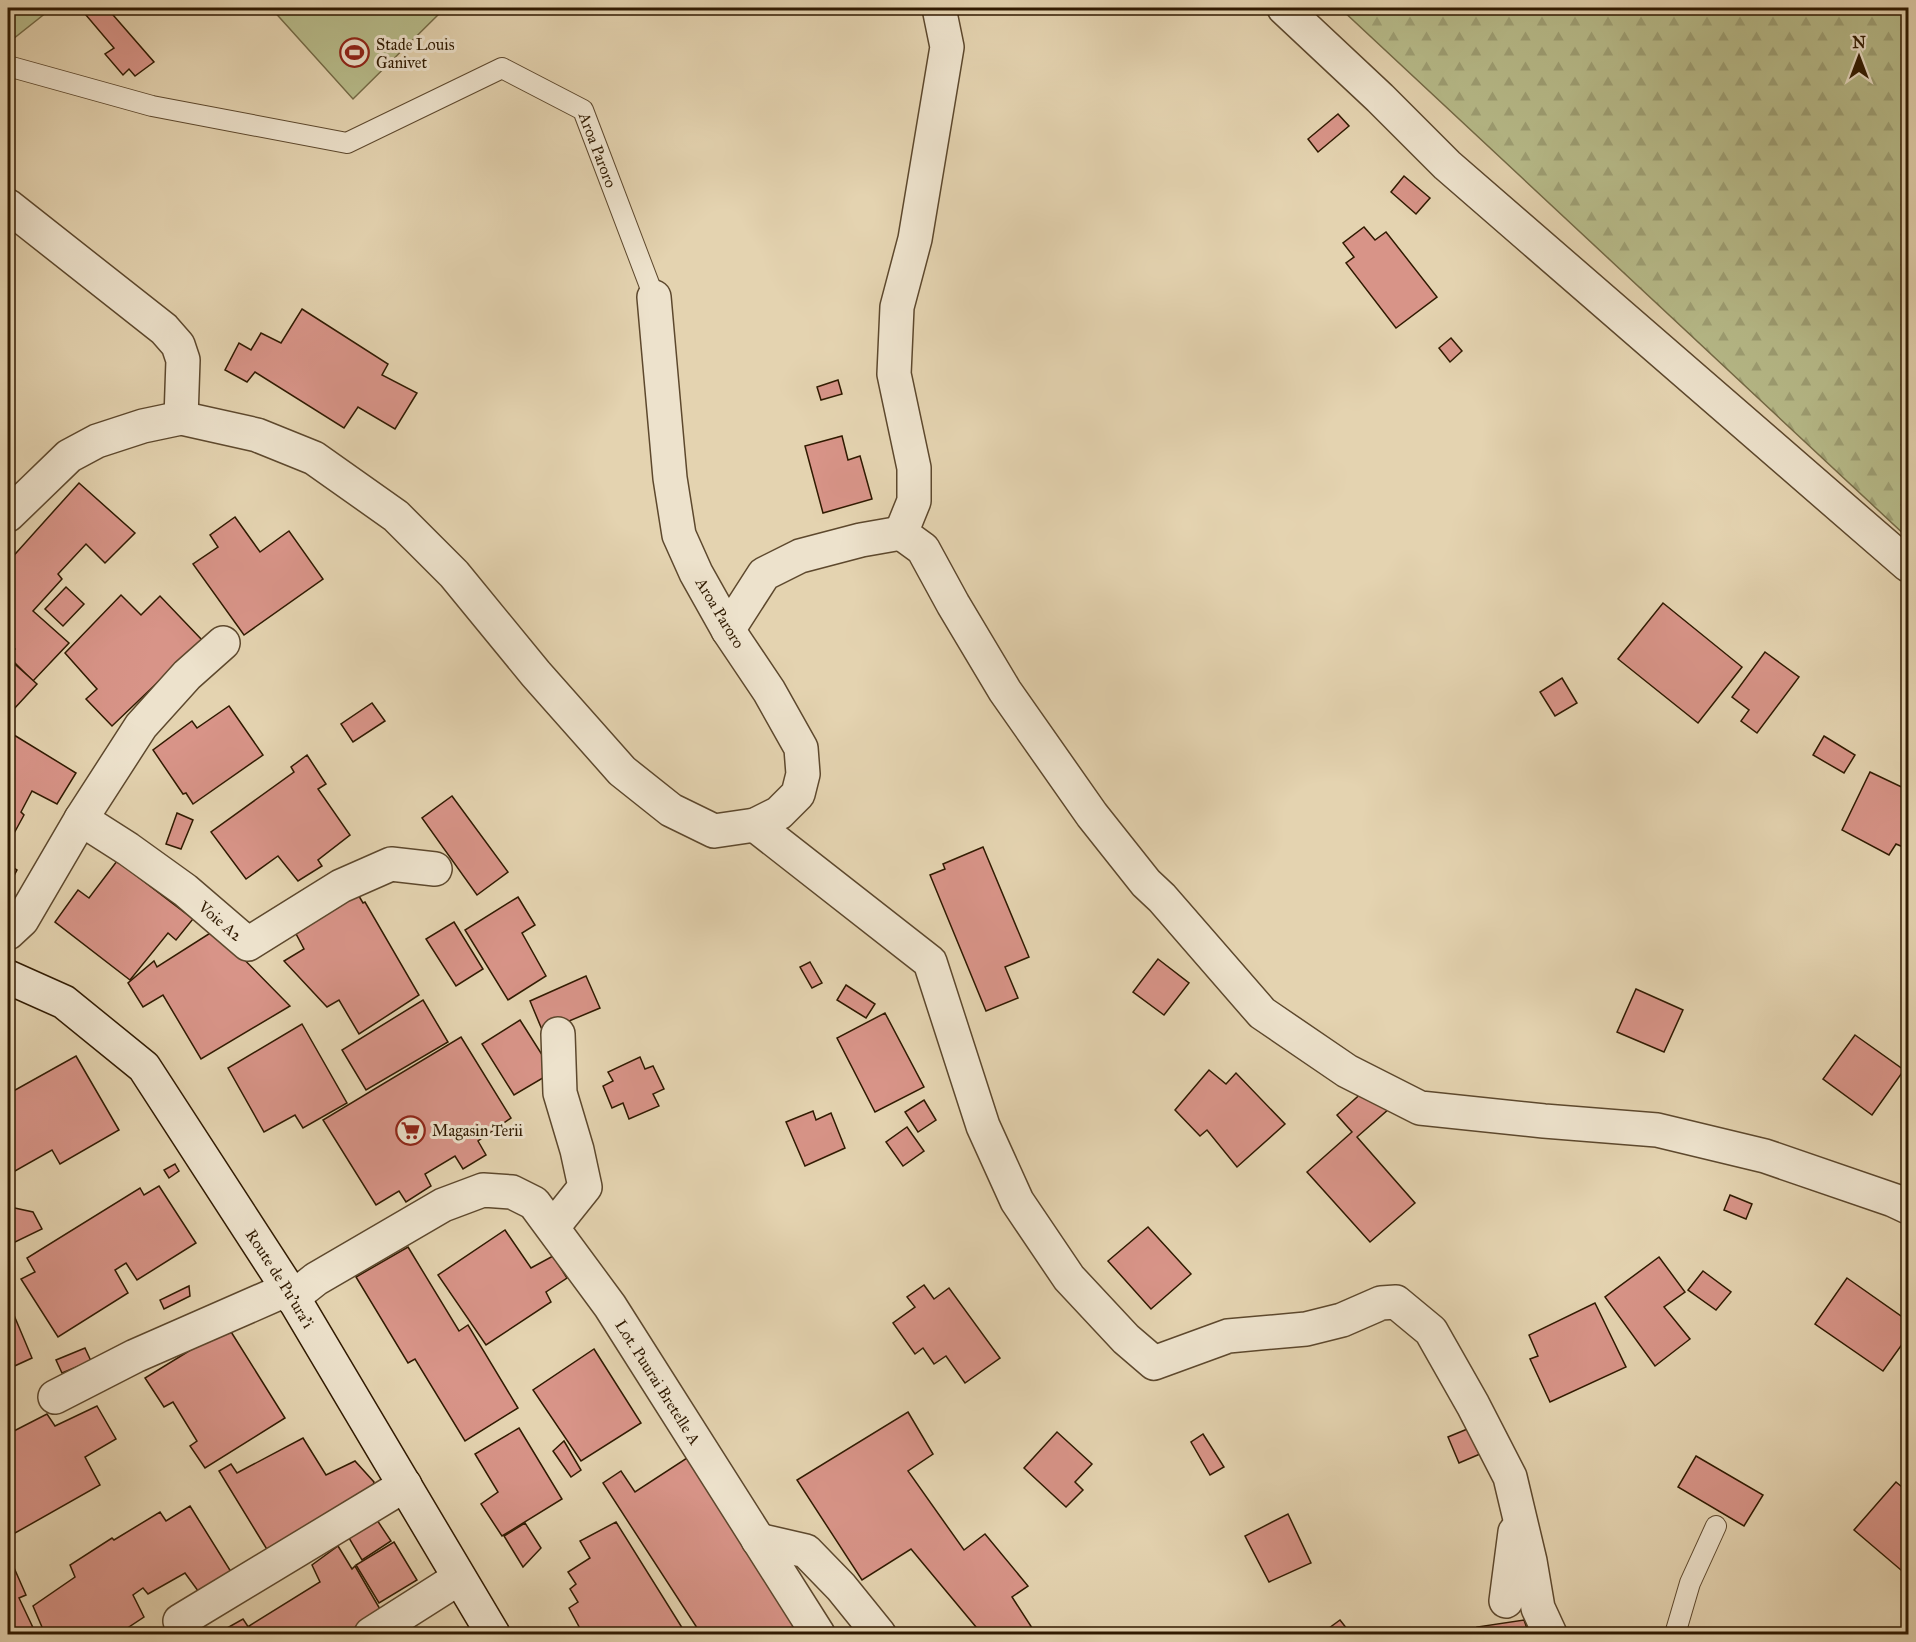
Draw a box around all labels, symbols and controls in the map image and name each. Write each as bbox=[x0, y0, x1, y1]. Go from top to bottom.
north arrow bbox=[1829, 27, 1889, 87]
text: N bbox=[1852, 33, 1866, 52]
place label: Stade Louis Ganivet bbox=[376, 35, 455, 72]
sports icon: Stade Louis Ganivet bbox=[339, 37, 371, 69]
street label: Aroa Paroro bbox=[575, 109, 621, 190]
street label: Aroa Paroro bbox=[691, 573, 748, 652]
street label: Voie A2 bbox=[194, 896, 246, 945]
supermarket icon: Magasin Terii bbox=[395, 1114, 427, 1146]
place label: Magasin Terii bbox=[432, 1121, 524, 1141]
street label: Route de Pu'ura'i bbox=[242, 1225, 319, 1332]
street label: Lot. Puurai Bretelle A bbox=[612, 1316, 705, 1448]

